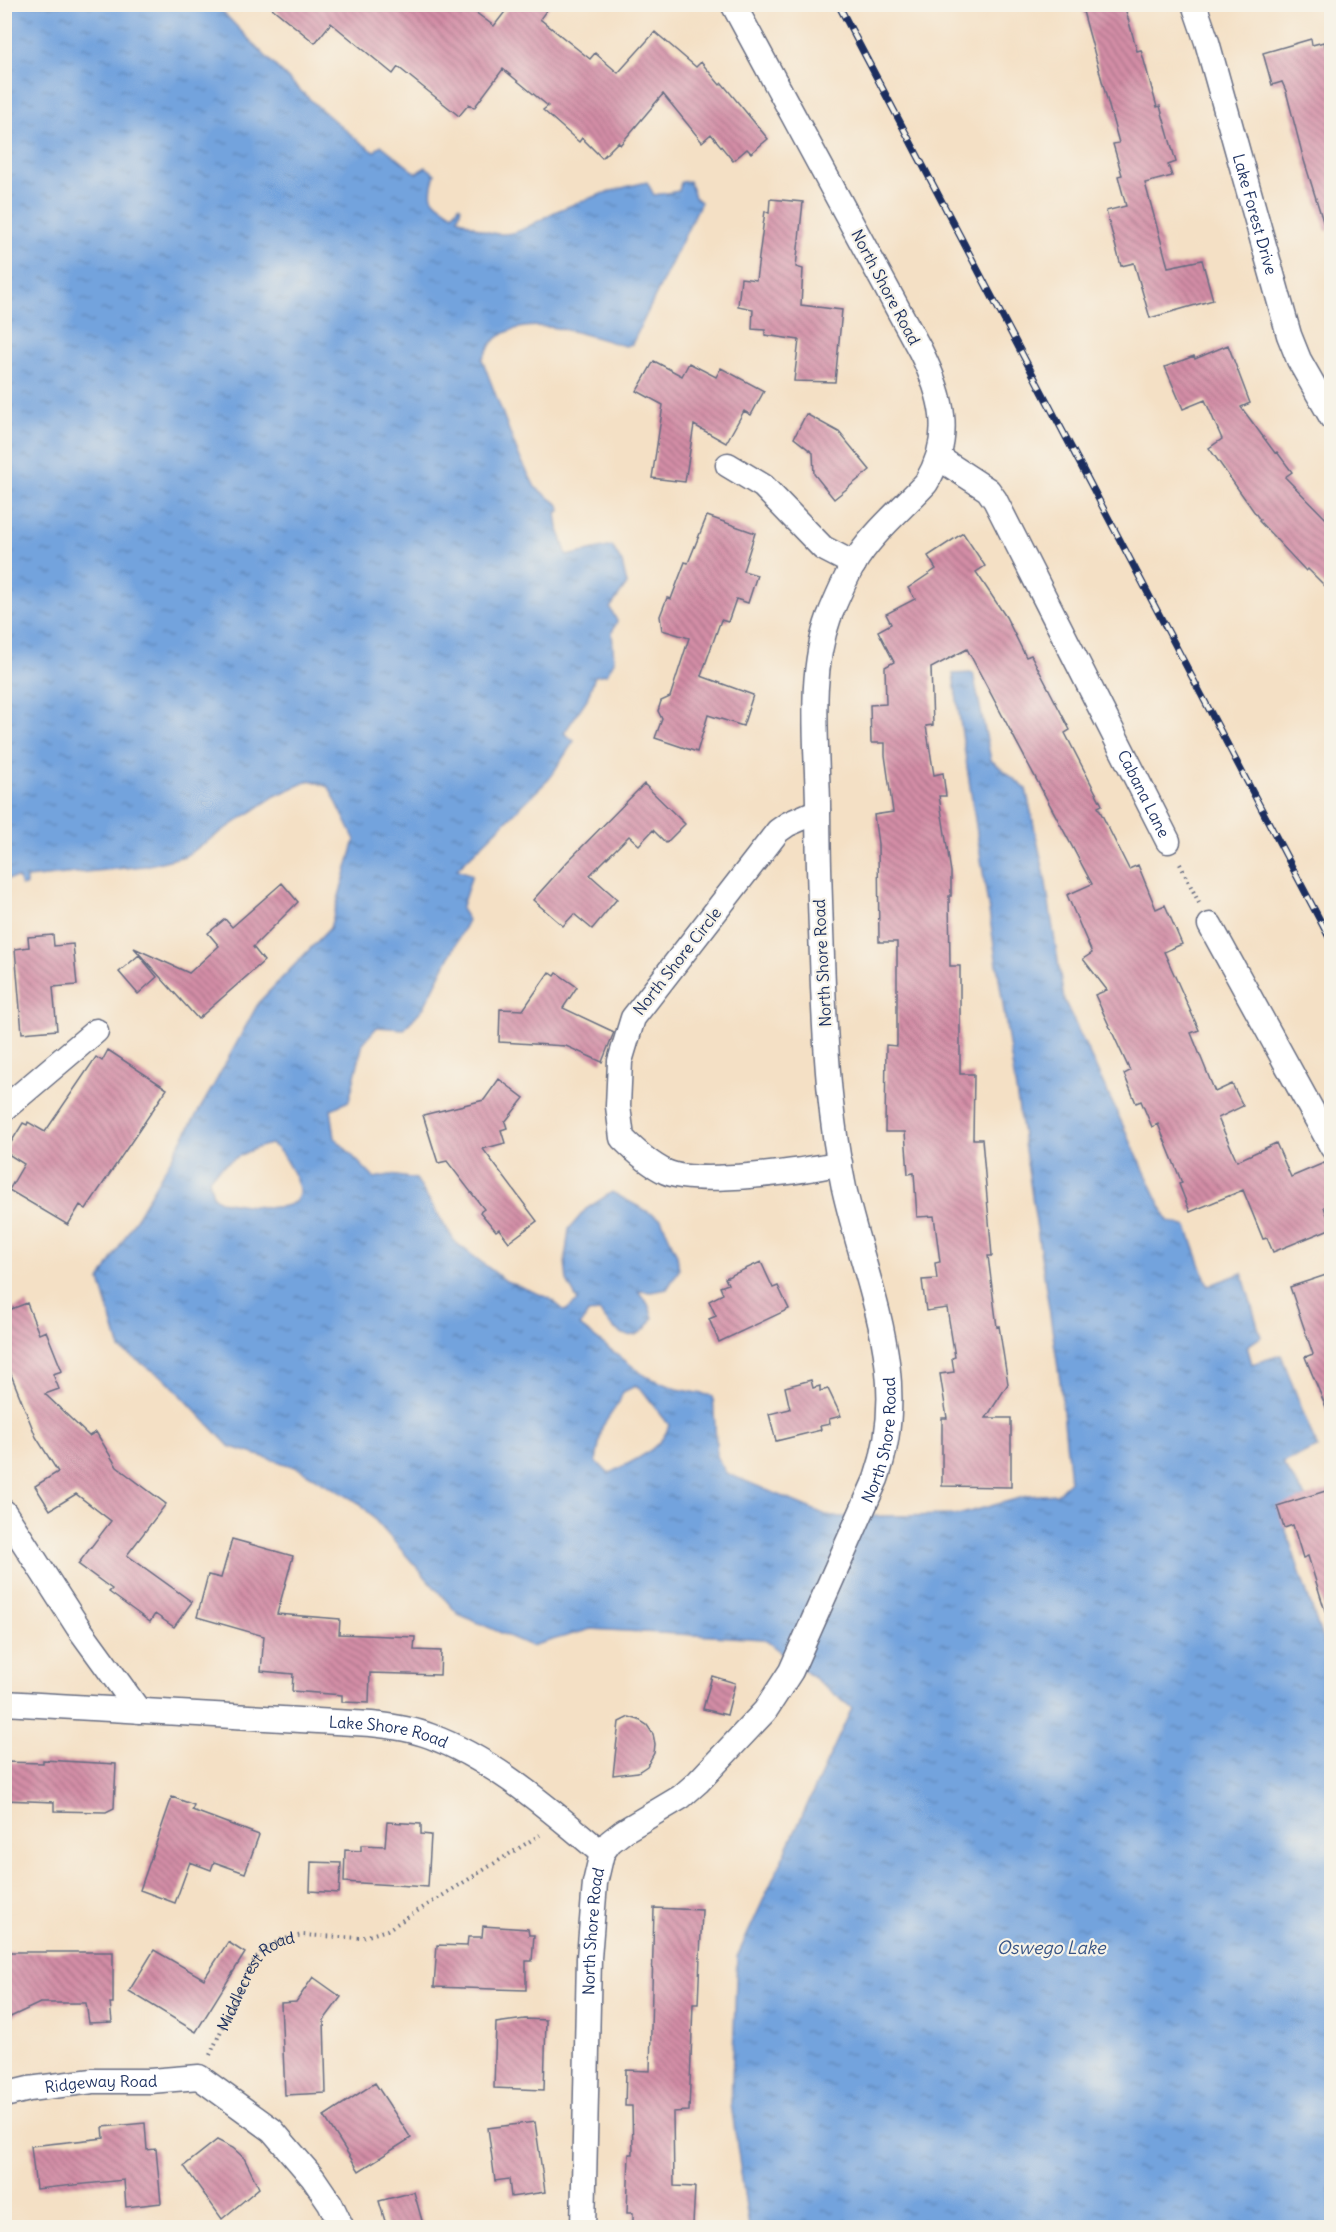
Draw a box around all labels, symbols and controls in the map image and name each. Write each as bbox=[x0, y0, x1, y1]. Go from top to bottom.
street label: Lake Forest Drive bbox=[1229, 152, 1282, 277]
street label: North Shore Road bbox=[847, 226, 925, 348]
street label: Cabana Lane bbox=[1113, 747, 1174, 841]
street label: North Shore Road bbox=[809, 899, 835, 1027]
street label: North Shore Circle bbox=[629, 903, 725, 1019]
street label: North Shore Road bbox=[857, 1377, 899, 1506]
street label: Lake Shore Road bbox=[328, 1712, 451, 1752]
street label: North Shore Road bbox=[578, 1865, 608, 1995]
street label: Middlecrest Road bbox=[212, 1927, 296, 2034]
water label: Oswego Lake bbox=[996, 1936, 1107, 1959]
street label: Ridgeway Road bbox=[43, 2070, 158, 2097]

